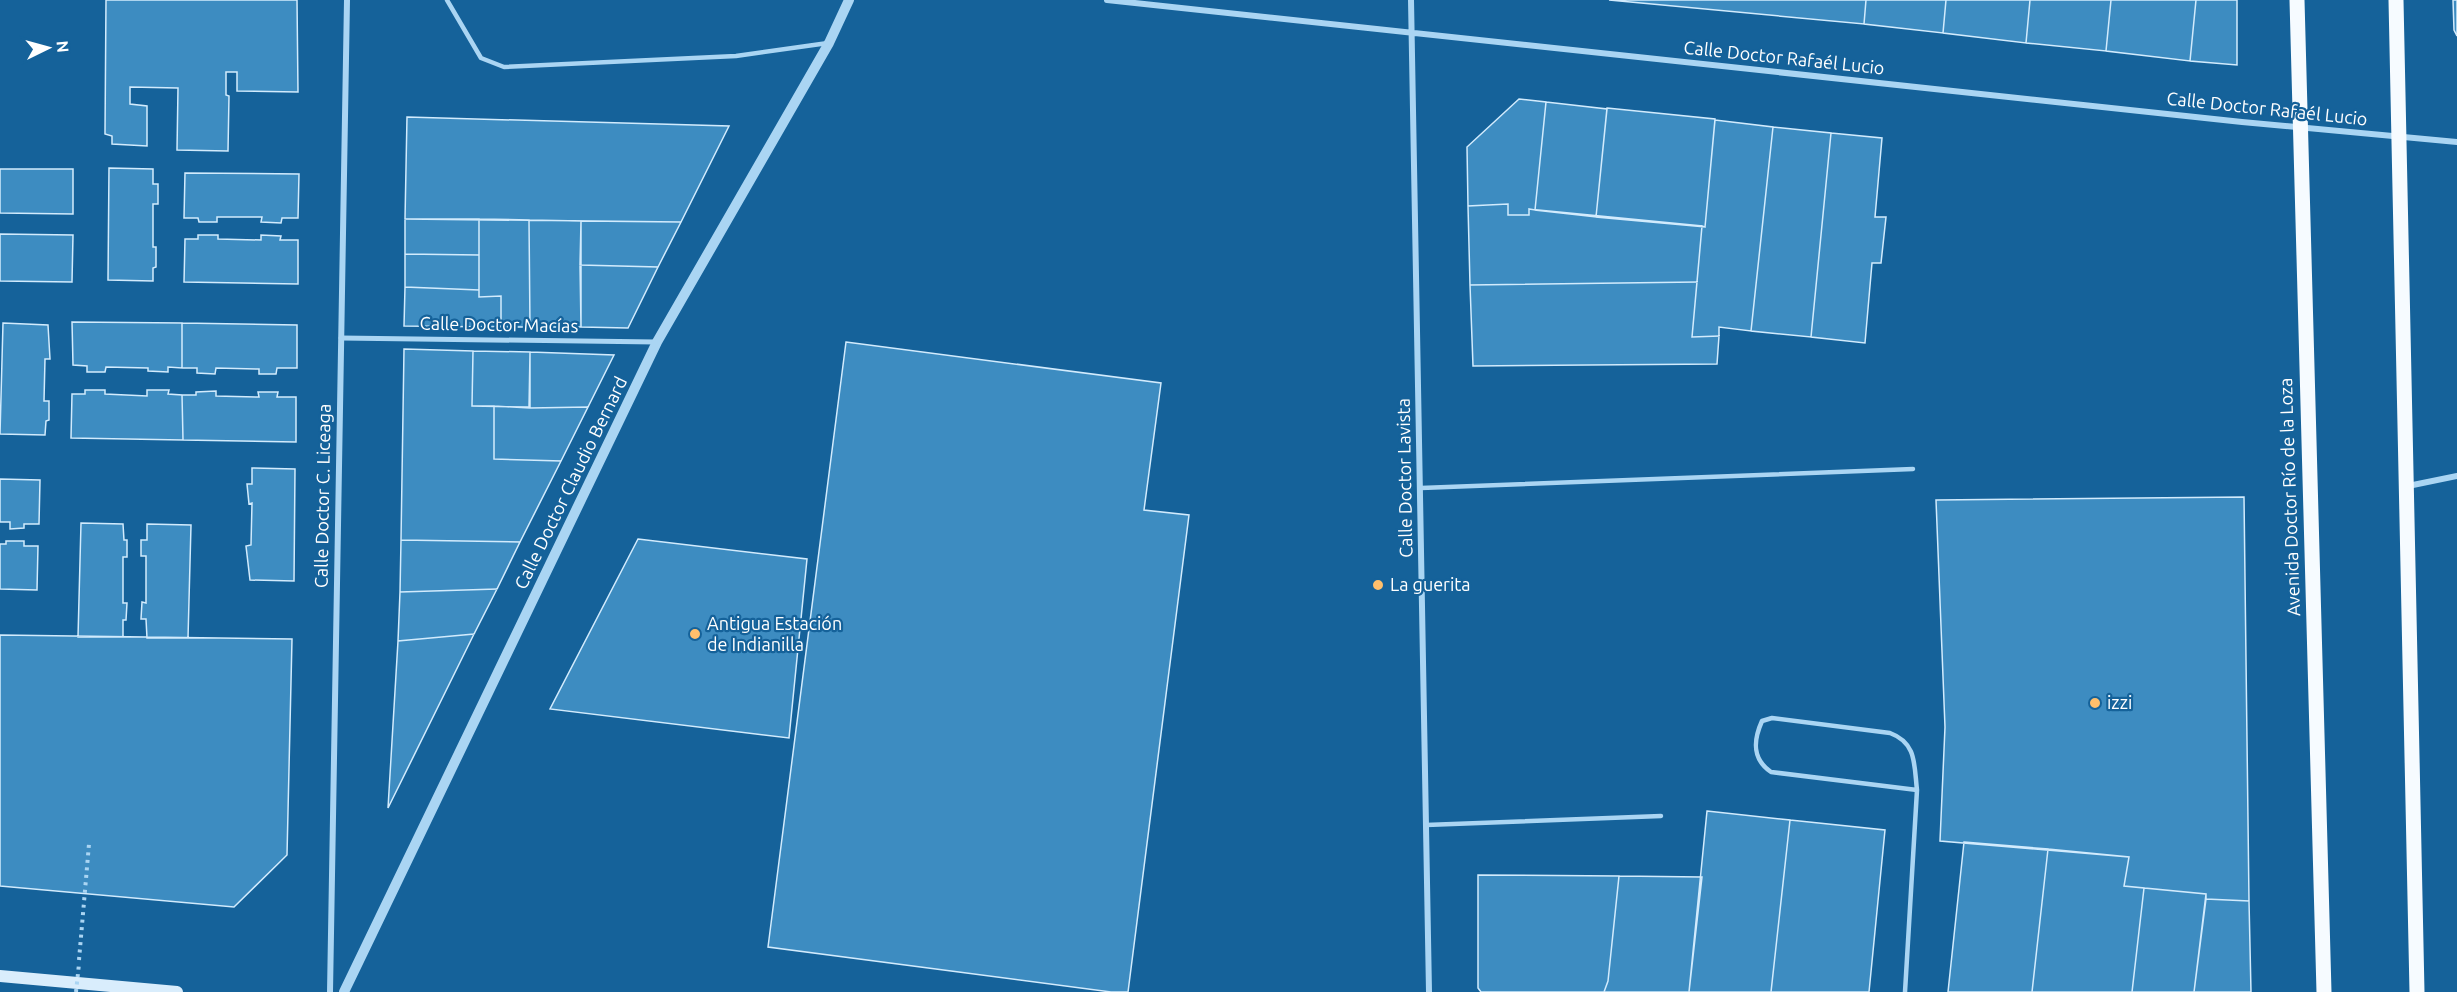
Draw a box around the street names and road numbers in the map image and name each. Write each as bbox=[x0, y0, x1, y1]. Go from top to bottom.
street label: Calle Doctor Rafaél Lucio bbox=[1683, 37, 1886, 78]
street label: Calle Doctor Rafaél Lucio bbox=[2166, 88, 2369, 129]
street label: Calle Doctor Macías bbox=[420, 313, 579, 335]
street label: Calle Doctor Claudio Bernard bbox=[510, 373, 630, 592]
street label: Avenida Doctor Río de la Loza bbox=[2275, 377, 2303, 617]
street label: Calle Doctor Lavista bbox=[1393, 398, 1415, 558]
street label: Calle Doctor C. Liceaga bbox=[310, 404, 334, 588]

